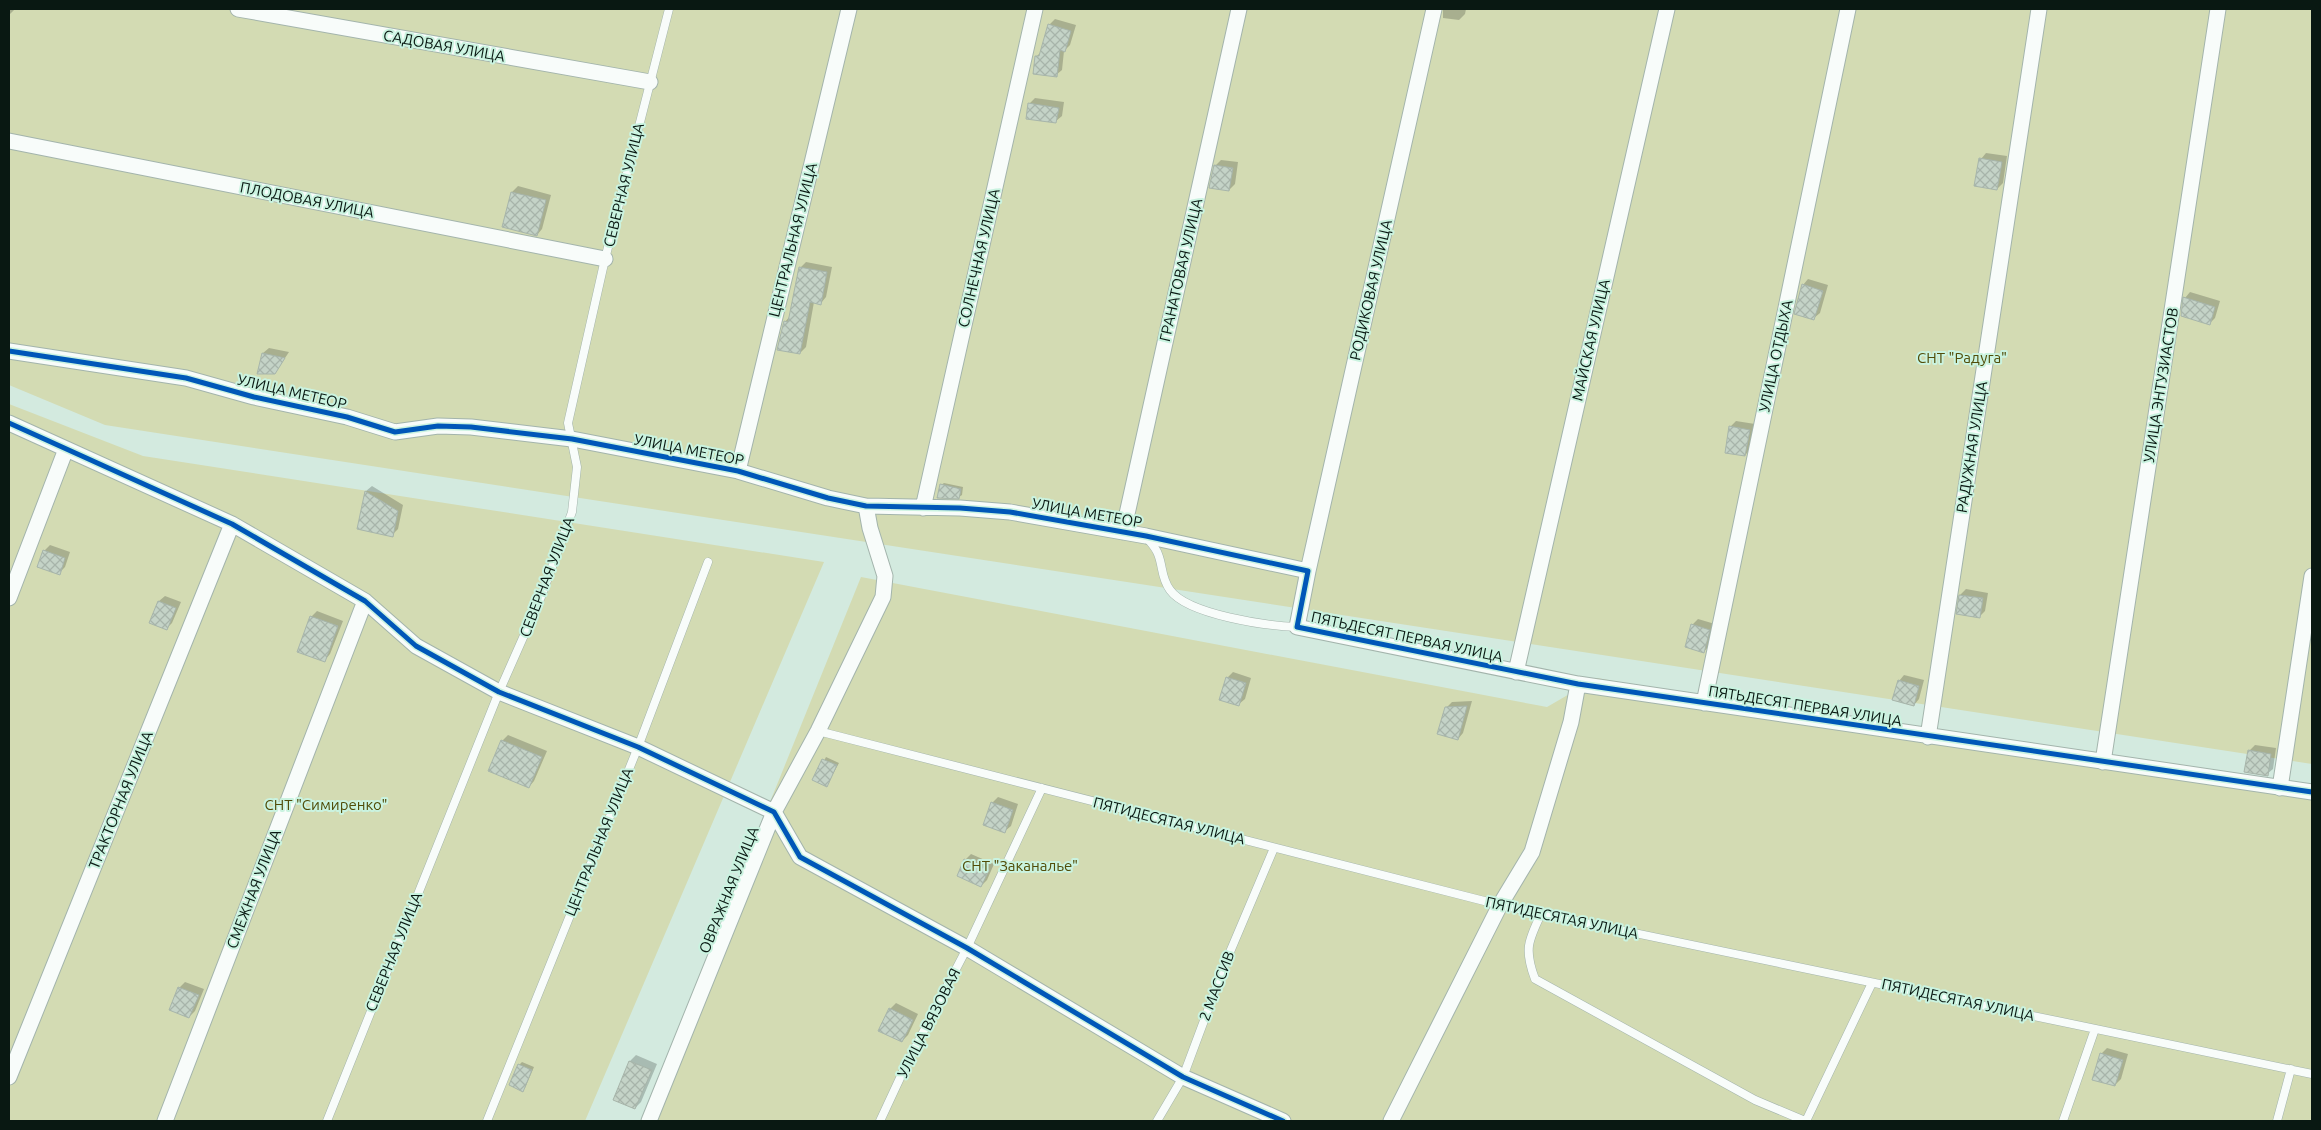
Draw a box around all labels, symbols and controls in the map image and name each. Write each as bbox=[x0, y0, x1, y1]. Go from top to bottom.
street label: САДОВАЯ УЛИЦА bbox=[382, 26, 507, 65]
street label: СЕВЕРНАЯ УЛИЦА bbox=[600, 121, 647, 249]
street label: ЦЕНТРАЛЬНАЯ УЛИЦА bbox=[765, 161, 820, 319]
street label: ПЛОДОВАЯ УЛИЦА bbox=[239, 178, 376, 221]
street label: СОЛНЕЧНАЯ УЛИЦА bbox=[954, 187, 1003, 329]
street label: ГРАНАТОВАЯ УЛИЦА bbox=[1156, 196, 1205, 343]
street label: РОДИКОВАЯ УЛИЦА bbox=[1346, 218, 1395, 362]
street label: МАЙСКАЯ УЛИЦА bbox=[1568, 277, 1613, 402]
street label: УЛИЦА ОТДЫХА bbox=[1755, 298, 1796, 414]
street label: УЛИЦА ЭНТУЗИАСТОВ bbox=[2140, 306, 2181, 464]
park label: СНТ "Радуга" bbox=[1917, 349, 2007, 366]
street label: УЛИЦА МЕТЕОР bbox=[236, 371, 348, 412]
street label: РАДУЖНАЯ УЛИЦА bbox=[1953, 380, 1990, 514]
street label: УЛИЦА МЕТЕОР bbox=[633, 431, 745, 468]
street label: УЛИЦА МЕТЕОР bbox=[1031, 494, 1143, 531]
street label: СЕВЕРНАЯ УЛИЦА bbox=[516, 514, 577, 639]
street label: ПЯТЬДЕСЯТ ПЕРВАЯ УЛИЦА bbox=[1310, 608, 1505, 665]
street label: ПЯТЬДЕСЯТ ПЕРВАЯ УЛИЦА bbox=[1707, 682, 1903, 729]
street label: ТРАКТОРНАЯ УЛИЦА bbox=[85, 728, 156, 871]
street label: ЦЕНТРАЛЬНАЯ УЛИЦА bbox=[561, 765, 636, 918]
street label: ПЯТИДЕСЯТАЯ УЛИЦА bbox=[1092, 793, 1247, 848]
park label: СНТ "Симиренко" bbox=[265, 796, 387, 813]
street label: ОВРАЖНАЯ УЛИЦА bbox=[695, 824, 762, 956]
street label: СМЕЖНАЯ УЛИЦА bbox=[223, 827, 284, 951]
park label: СНТ "Заканалье" bbox=[962, 857, 1078, 874]
street label: СЕВЕРНАЯ УЛИЦА bbox=[362, 889, 425, 1014]
street label: ПЯТИДЕСЯТАЯ УЛИЦА bbox=[1484, 893, 1640, 942]
street label: 2 МАССИВ bbox=[1196, 949, 1238, 1023]
street label: УЛИЦА ВЯЗОВАЯ bbox=[894, 965, 964, 1080]
street label: ПЯТИДЕСЯТАЯ УЛИЦА bbox=[1880, 975, 2036, 1024]

